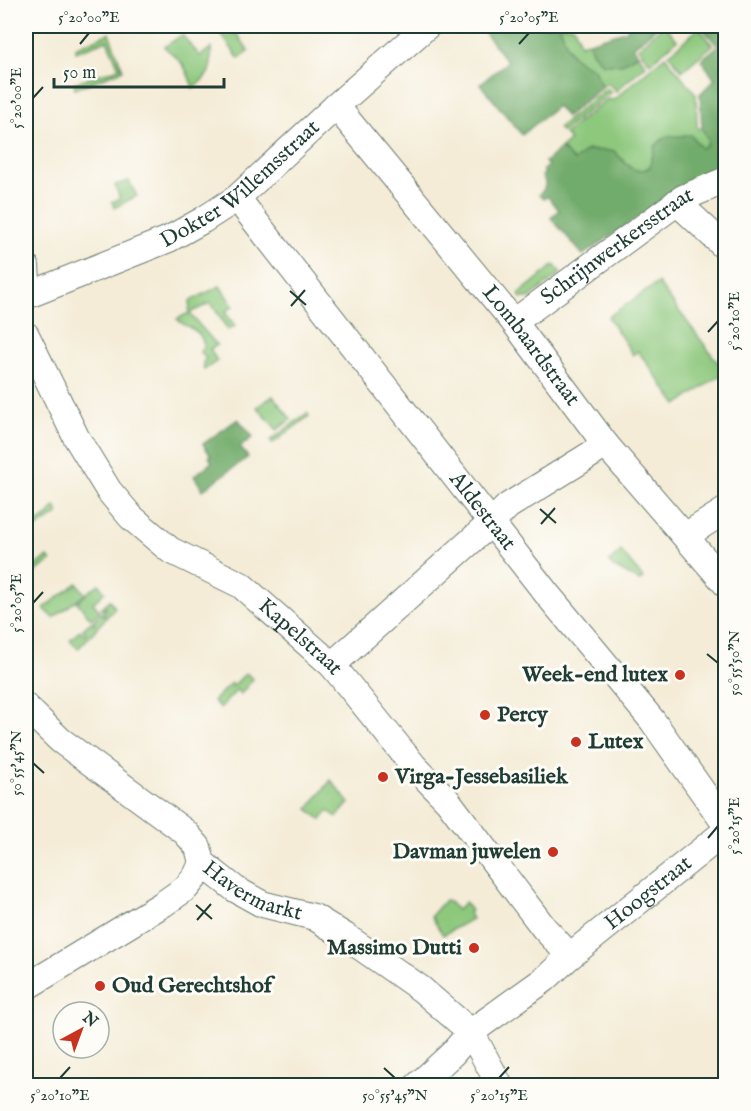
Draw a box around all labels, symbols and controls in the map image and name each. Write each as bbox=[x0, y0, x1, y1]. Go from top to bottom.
text: 5°20'00"E bbox=[58, 8, 120, 27]
text: 5°20'05"E bbox=[499, 8, 559, 27]
scale bar bbox=[54, 51, 224, 89]
text: 50 m bbox=[63, 62, 96, 85]
text: 5°20'00"E bbox=[7, 67, 26, 129]
street label: Dokter Willemsstraat bbox=[155, 114, 326, 255]
street label: Schrijnwerkersstraat bbox=[535, 181, 698, 312]
street label: Lombaardstraat bbox=[476, 280, 586, 412]
text: 5°20'10"E bbox=[725, 291, 744, 351]
street label: Aldestraat bbox=[442, 466, 522, 557]
text: 5°20'05"E bbox=[7, 573, 26, 633]
street label: Kapelstraat bbox=[252, 592, 349, 681]
text: 50°55'50"N bbox=[725, 630, 744, 696]
place label: Week-end lutex bbox=[521, 661, 668, 689]
marker: Week-end lutex bbox=[673, 668, 687, 682]
place label: Percy bbox=[497, 701, 549, 729]
marker: Percy bbox=[478, 708, 492, 722]
place label: Lutex bbox=[588, 728, 644, 756]
text: 50°55'45"N bbox=[7, 730, 26, 796]
marker: Lutex bbox=[569, 735, 583, 749]
place label: Virga-Jessebasiliek bbox=[394, 763, 569, 791]
marker: Virga-Jessebasiliek bbox=[376, 770, 390, 784]
text: 5°20'15"E bbox=[725, 797, 744, 855]
place label: Davman juwelen bbox=[392, 838, 541, 866]
marker: Davman juwelen bbox=[546, 845, 560, 859]
street label: Hoogstraat bbox=[599, 849, 698, 937]
street label: Havermarkt bbox=[197, 855, 306, 928]
place label: Massimo Dutti bbox=[327, 934, 462, 962]
marker: Massimo Dutti bbox=[467, 941, 481, 955]
place label: Oud Gerechtshof bbox=[112, 972, 276, 1000]
marker: Oud Gerechtshof bbox=[93, 979, 107, 993]
north arrow bbox=[51, 1000, 111, 1060]
text: N bbox=[77, 1007, 101, 1032]
text: 5°20'10"E bbox=[30, 1086, 90, 1105]
text: 50°55'45"N bbox=[362, 1086, 428, 1105]
text: 5°20'15"E bbox=[470, 1086, 528, 1105]

